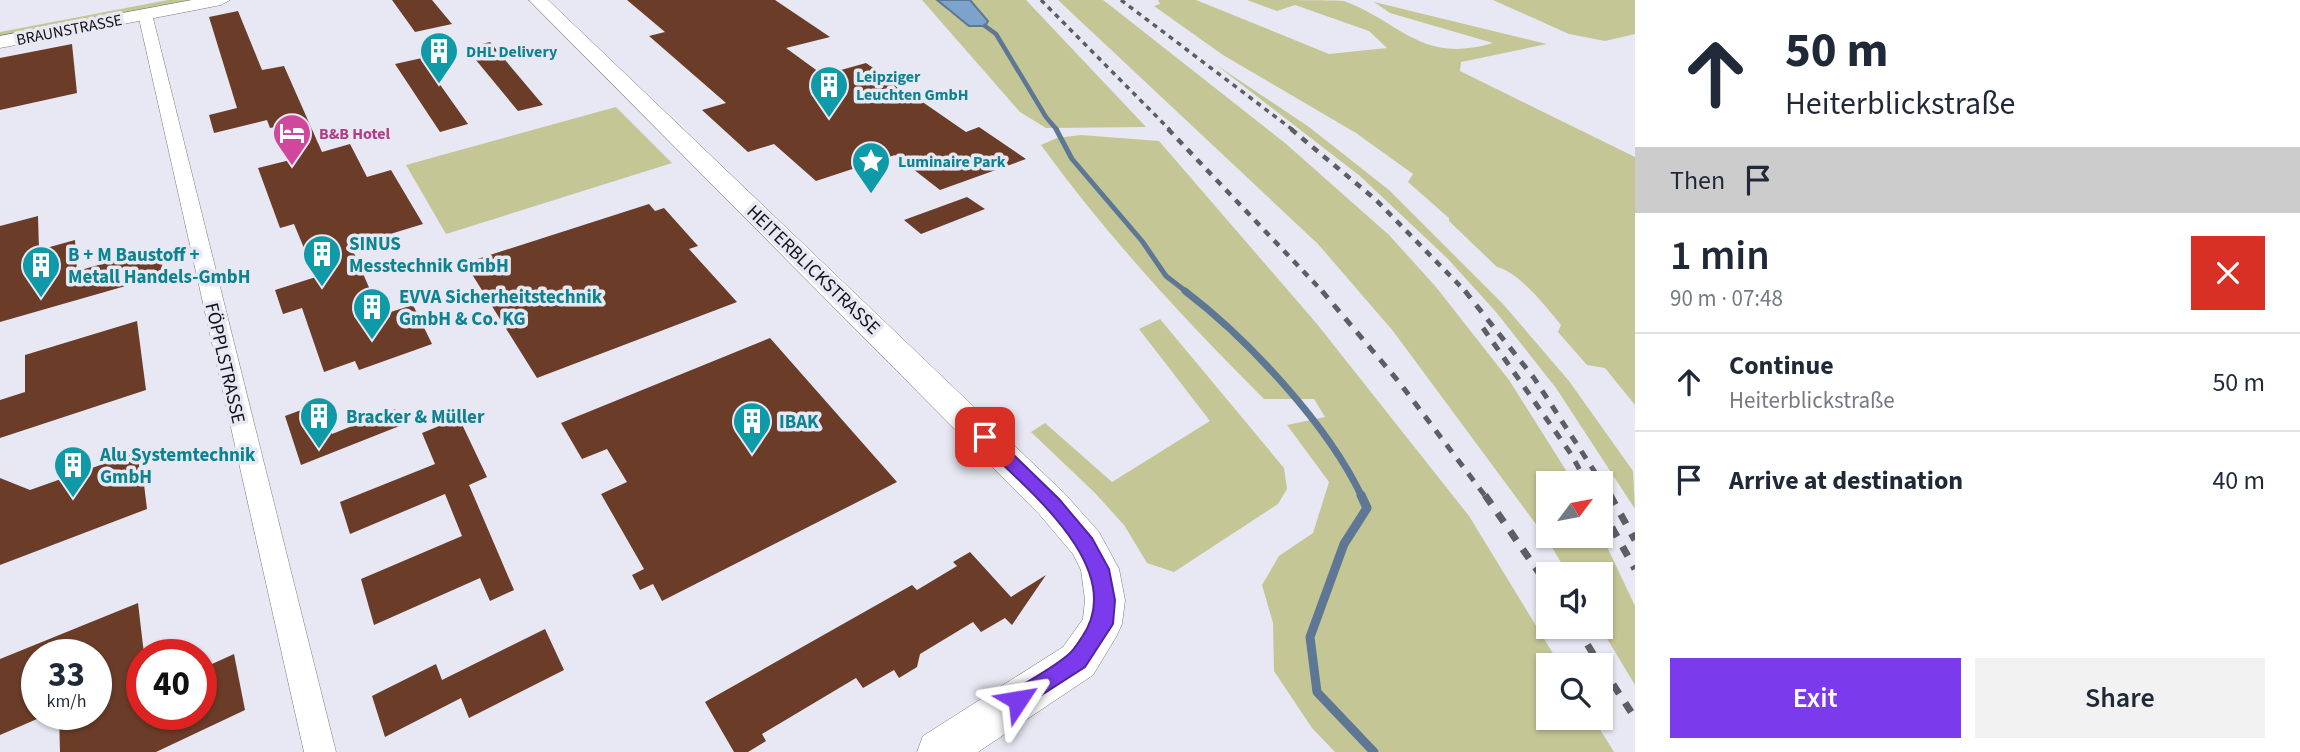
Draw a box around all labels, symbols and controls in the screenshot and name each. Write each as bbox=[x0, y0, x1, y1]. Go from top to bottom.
street label: BRAUNSTRASSE bbox=[14, 9, 124, 51]
text: 50 m bbox=[1785, 16, 1889, 86]
icon: ahead bbox=[1670, 28, 1761, 119]
building icon: DHL Delivery bbox=[418, 30, 460, 85]
place label: DHL Delivery bbox=[466, 41, 558, 63]
building icon: Leipziger Leuchten GmbH bbox=[808, 64, 850, 119]
place label: Leipziger Leuchten GmbH bbox=[856, 66, 968, 106]
text: Heiterblickstraße bbox=[1785, 81, 2016, 127]
hotel icon: B&B Hotel bbox=[271, 112, 313, 167]
place label: B&B Hotel bbox=[319, 123, 391, 145]
place icon: Luminaire Park bbox=[850, 140, 892, 195]
place label: Luminaire Park bbox=[898, 151, 1006, 173]
icon: arrive bbox=[1739, 161, 1777, 199]
text: Then bbox=[1670, 162, 1725, 199]
street label: HEITERBLICKSTRASSE bbox=[740, 199, 886, 341]
text: 1 min bbox=[1670, 226, 1770, 286]
place label: SINUS Messtechnik GmbH bbox=[349, 231, 509, 280]
building icon: SINUS Messtechnik GmbH bbox=[301, 233, 343, 288]
button: close bbox=[2191, 236, 2265, 310]
place label: B + M Baustoff + Metall Handels-GmbH bbox=[68, 242, 251, 291]
building icon: B + M Baustoff + Metall Handels-GmbH bbox=[20, 244, 62, 299]
text: 90 m · 07:48 bbox=[1670, 282, 1783, 315]
place label: EVVA Sicherheitstechnik GmbH & Co. KG bbox=[399, 284, 603, 333]
building icon: EVVA Sicherheitstechnik GmbH & Co. KG bbox=[351, 286, 393, 341]
street label: FÖPPLSTRASSE bbox=[198, 300, 252, 426]
text: Continue bbox=[1729, 347, 1834, 384]
icon: ahead bbox=[1670, 363, 1708, 401]
text: 50 m bbox=[2212, 364, 2265, 401]
text: Heiterblickstraße bbox=[1729, 384, 1895, 417]
building icon: Bracker & Müller bbox=[298, 395, 340, 450]
building icon: IBAK bbox=[731, 400, 773, 455]
place label: Bracker & Müller bbox=[346, 404, 485, 431]
pin bbox=[955, 407, 1015, 467]
place label: IBAK bbox=[779, 409, 819, 436]
icon: arrive bbox=[966, 418, 1004, 456]
place label: Alu Systemtechnik GmbH bbox=[99, 442, 256, 491]
building icon: Alu Systemtechnik GmbH bbox=[52, 444, 94, 499]
icon: arrive bbox=[1670, 461, 1708, 499]
text: Arrive at destination bbox=[1729, 462, 1963, 499]
text: 40 m bbox=[2212, 462, 2265, 499]
north arrow bbox=[1536, 471, 1614, 548]
map controls bbox=[1536, 471, 1613, 730]
button: sound bbox=[1536, 562, 1613, 639]
speed limit sign: 40 bbox=[126, 639, 217, 730]
text: 33 bbox=[48, 650, 85, 700]
button: search bbox=[1536, 653, 1613, 730]
button: Exit bbox=[1670, 658, 1961, 738]
button: Share bbox=[1975, 658, 2265, 738]
position arrow bbox=[981, 663, 1055, 737]
text: km/h bbox=[47, 689, 86, 714]

